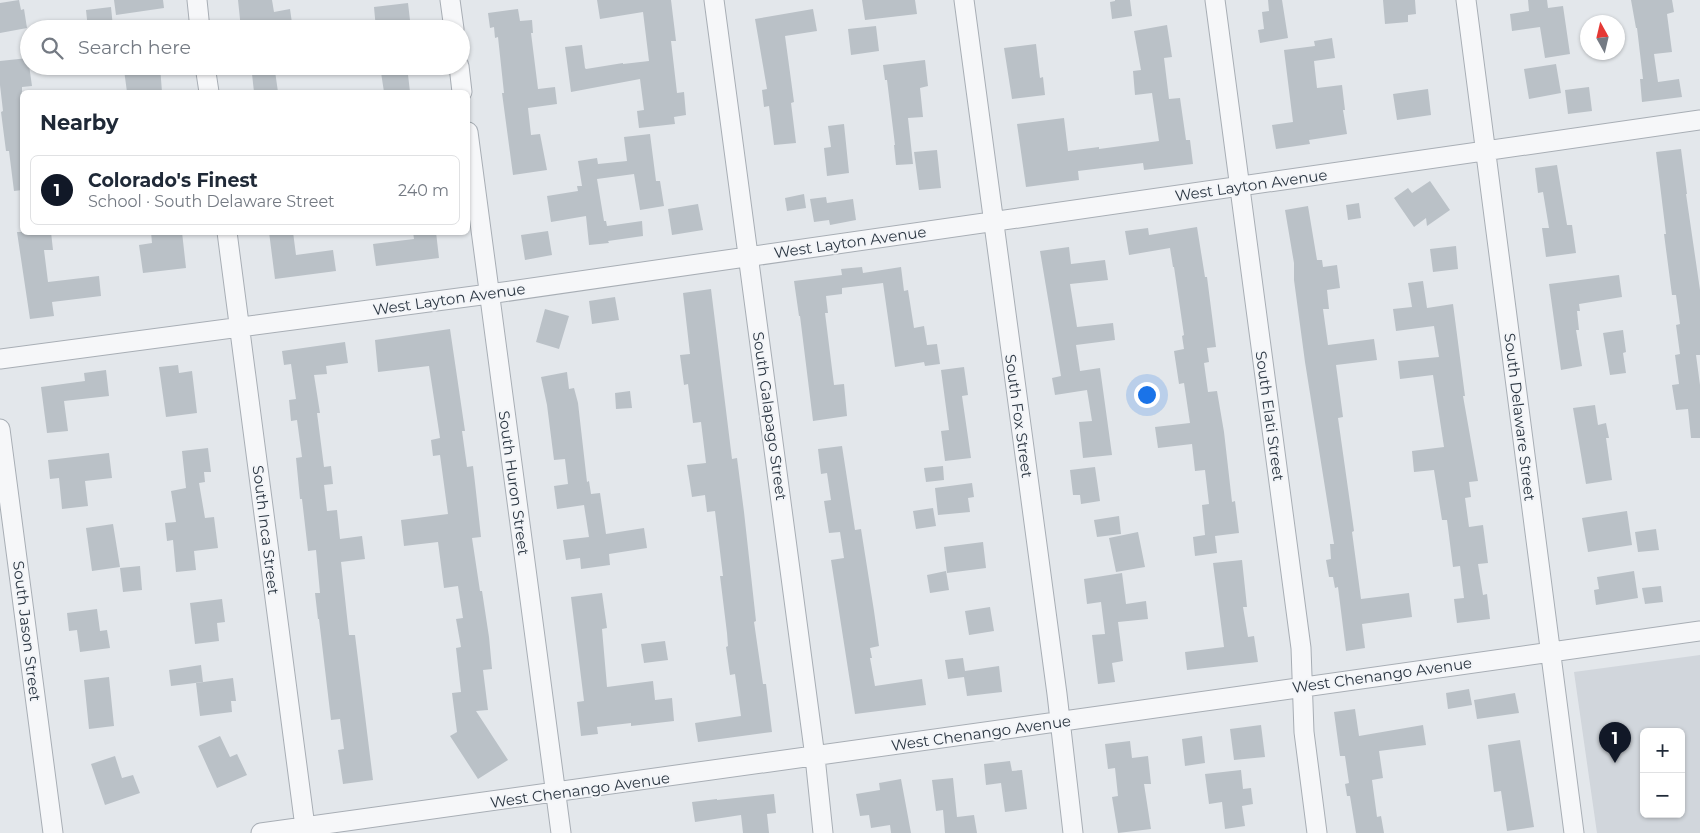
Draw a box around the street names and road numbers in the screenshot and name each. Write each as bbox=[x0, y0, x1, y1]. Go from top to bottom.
street label: West Layton Avenue bbox=[1174, 165, 1328, 205]
street label: West Layton Avenue bbox=[773, 222, 927, 262]
street label: West Layton Avenue bbox=[372, 279, 526, 319]
street label: South Galapago Street bbox=[749, 330, 791, 502]
street label: South Delaware Street bbox=[1500, 332, 1540, 502]
street label: South Elati Street bbox=[1251, 350, 1289, 482]
street label: South Fox Street bbox=[1001, 353, 1037, 479]
street label: South Huron Street bbox=[494, 409, 534, 557]
street label: South Inca Street bbox=[249, 464, 283, 596]
street label: South Jason Street bbox=[9, 560, 45, 702]
street label: West Chenango Avenue bbox=[1291, 653, 1473, 697]
street label: West Chenango Avenue bbox=[890, 711, 1072, 755]
street label: West Chenango Avenue bbox=[489, 768, 671, 812]

